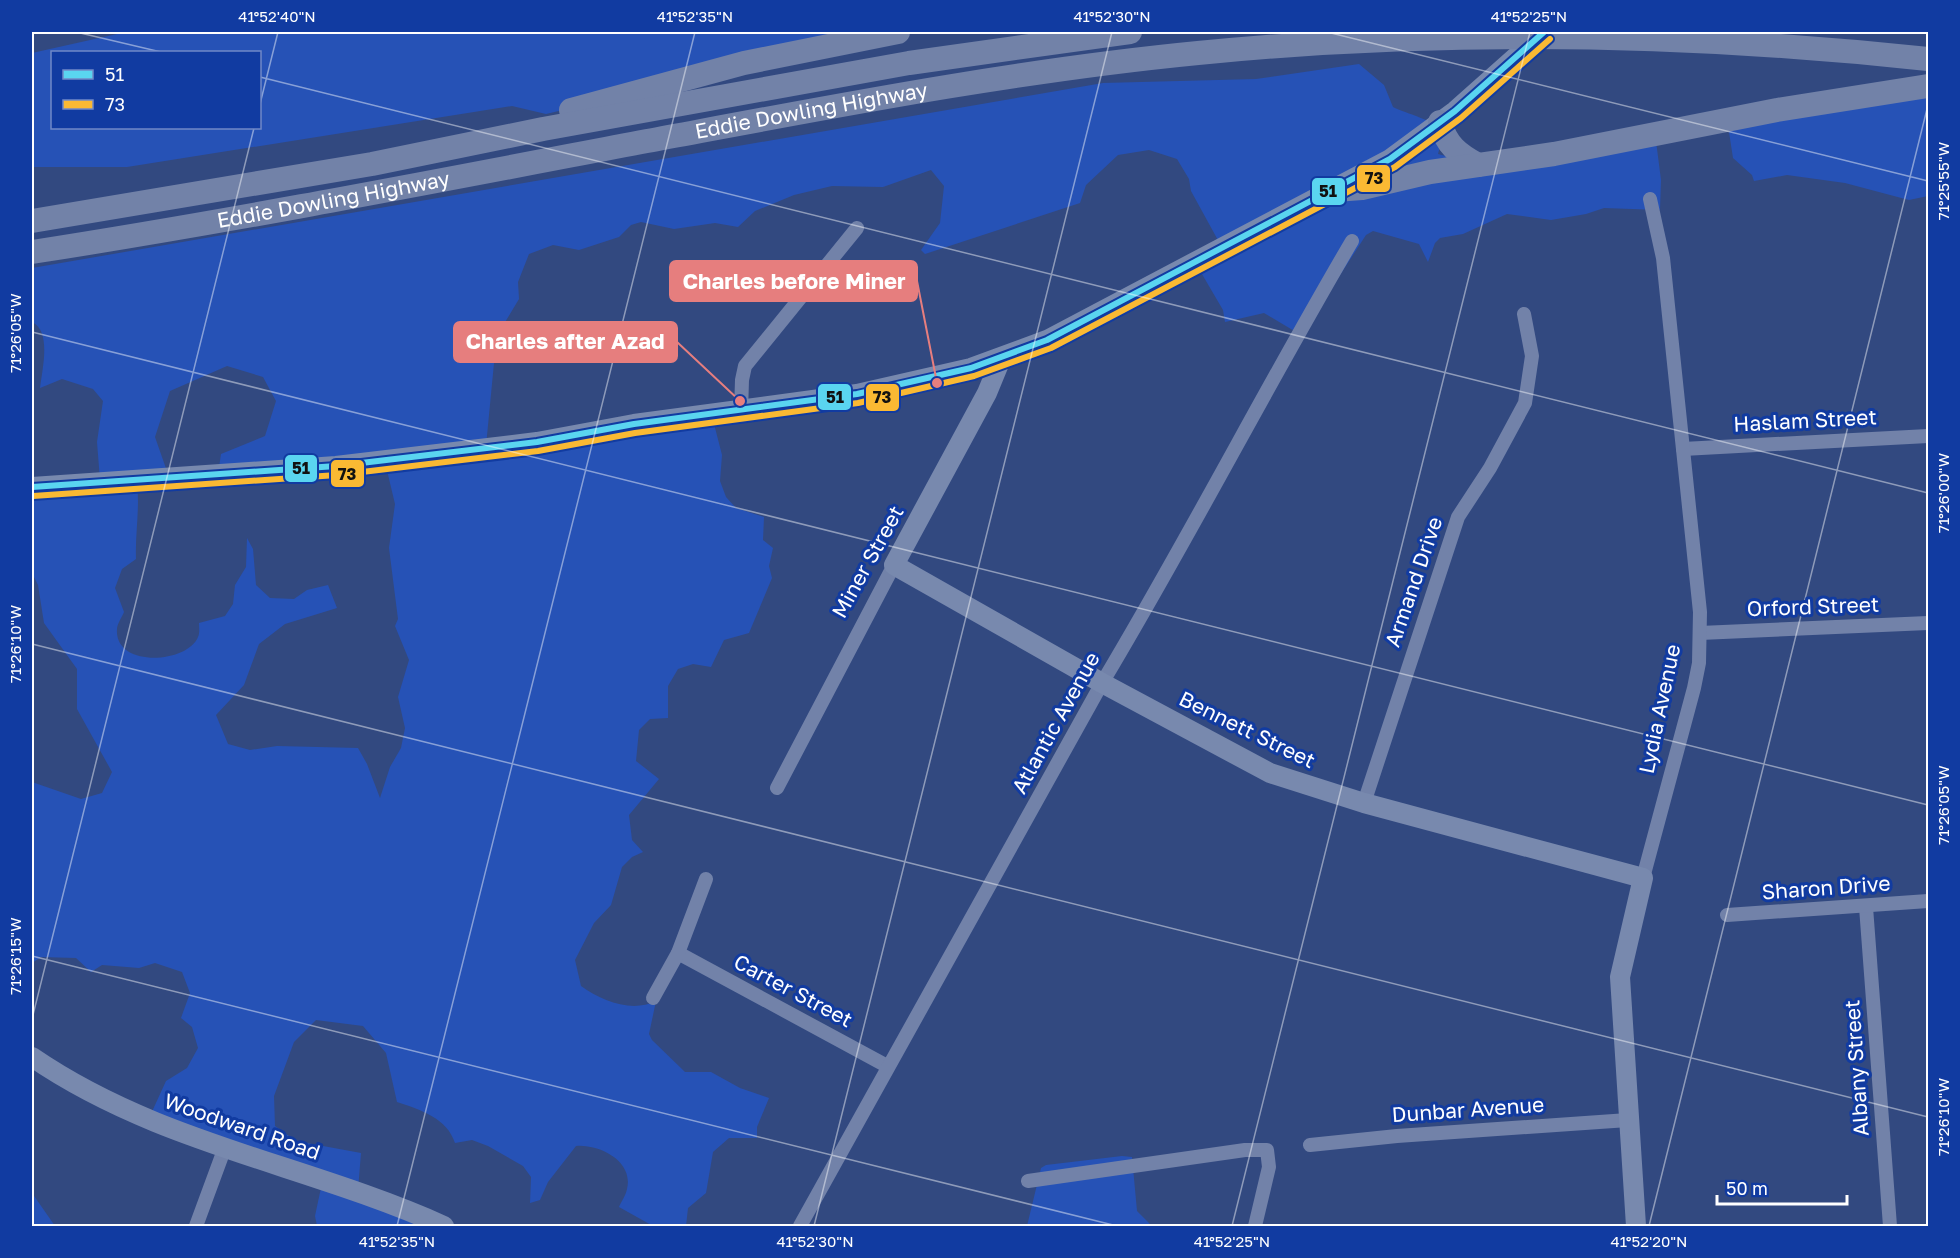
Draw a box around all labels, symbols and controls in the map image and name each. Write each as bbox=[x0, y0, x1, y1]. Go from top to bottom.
text: 41°52'40"N bbox=[238, 7, 316, 25]
text: 41°52'35"N bbox=[657, 7, 733, 25]
text: 41°52'30"N bbox=[1073, 7, 1151, 25]
text: 41°52'25"N bbox=[1491, 7, 1567, 25]
legend bbox=[51, 51, 261, 129]
text: 51 bbox=[105, 63, 124, 85]
street label: Eddie Dowling Highway bbox=[693, 76, 930, 144]
text: 73 bbox=[105, 93, 125, 115]
text: 71°25'55"W bbox=[1934, 142, 1952, 220]
line badge: 73 bbox=[1356, 164, 1391, 193]
street label: Eddie Dowling Highway bbox=[215, 165, 452, 233]
text: 73 bbox=[1365, 168, 1383, 188]
line badge: 51 bbox=[1311, 177, 1346, 206]
text: 51 bbox=[1319, 181, 1337, 201]
callout: Charles before Miner bbox=[670, 261, 917, 301]
text: Charles before Miner bbox=[682, 267, 906, 294]
text: 71°26'05"W bbox=[6, 293, 24, 373]
callout: Charles after Azad bbox=[454, 322, 677, 362]
text: Charles after Azad bbox=[466, 327, 665, 354]
line badge: 51 bbox=[817, 383, 852, 411]
line badge: 73 bbox=[865, 383, 900, 412]
text: 51 bbox=[826, 387, 844, 407]
text: 73 bbox=[873, 387, 891, 407]
street label: Haslam Street bbox=[1733, 403, 1877, 437]
text: 71°26'00"W bbox=[1934, 453, 1952, 533]
line badge: 51 bbox=[284, 454, 318, 483]
text: 51 bbox=[292, 458, 310, 478]
line badge: 73 bbox=[330, 459, 365, 488]
text: 73 bbox=[338, 464, 356, 484]
street label: Miner Street bbox=[826, 501, 909, 622]
street label: Armand Drive bbox=[1379, 513, 1447, 650]
street label: Orford Street bbox=[1746, 591, 1880, 621]
text: 71°26'10"W bbox=[6, 605, 24, 683]
street label: Lydia Avenue bbox=[1633, 642, 1685, 776]
street label: Atlantic Avenue bbox=[1006, 647, 1105, 798]
street label: Bennett Street bbox=[1175, 685, 1320, 773]
text: 71°26'05"W bbox=[1934, 765, 1952, 845]
street label: Sharon Drive bbox=[1761, 870, 1891, 904]
text: 71°26'15"W bbox=[6, 917, 24, 995]
street label: Carter Street bbox=[730, 948, 857, 1032]
street label: Albany Street bbox=[1838, 999, 1874, 1137]
text: 71°26'10"W bbox=[1934, 1078, 1952, 1156]
street label: Woodward Road bbox=[161, 1087, 324, 1165]
street label: Dunbar Avenue bbox=[1391, 1091, 1545, 1127]
scale bar bbox=[1717, 1168, 1848, 1206]
text: 50 m bbox=[1726, 1177, 1768, 1199]
text: 41°52'35"N bbox=[359, 1232, 435, 1250]
text: 41°52'30"N bbox=[776, 1232, 854, 1250]
text: 41°52'25"N bbox=[1194, 1232, 1270, 1250]
text: 41°52'20"N bbox=[1610, 1232, 1688, 1250]

